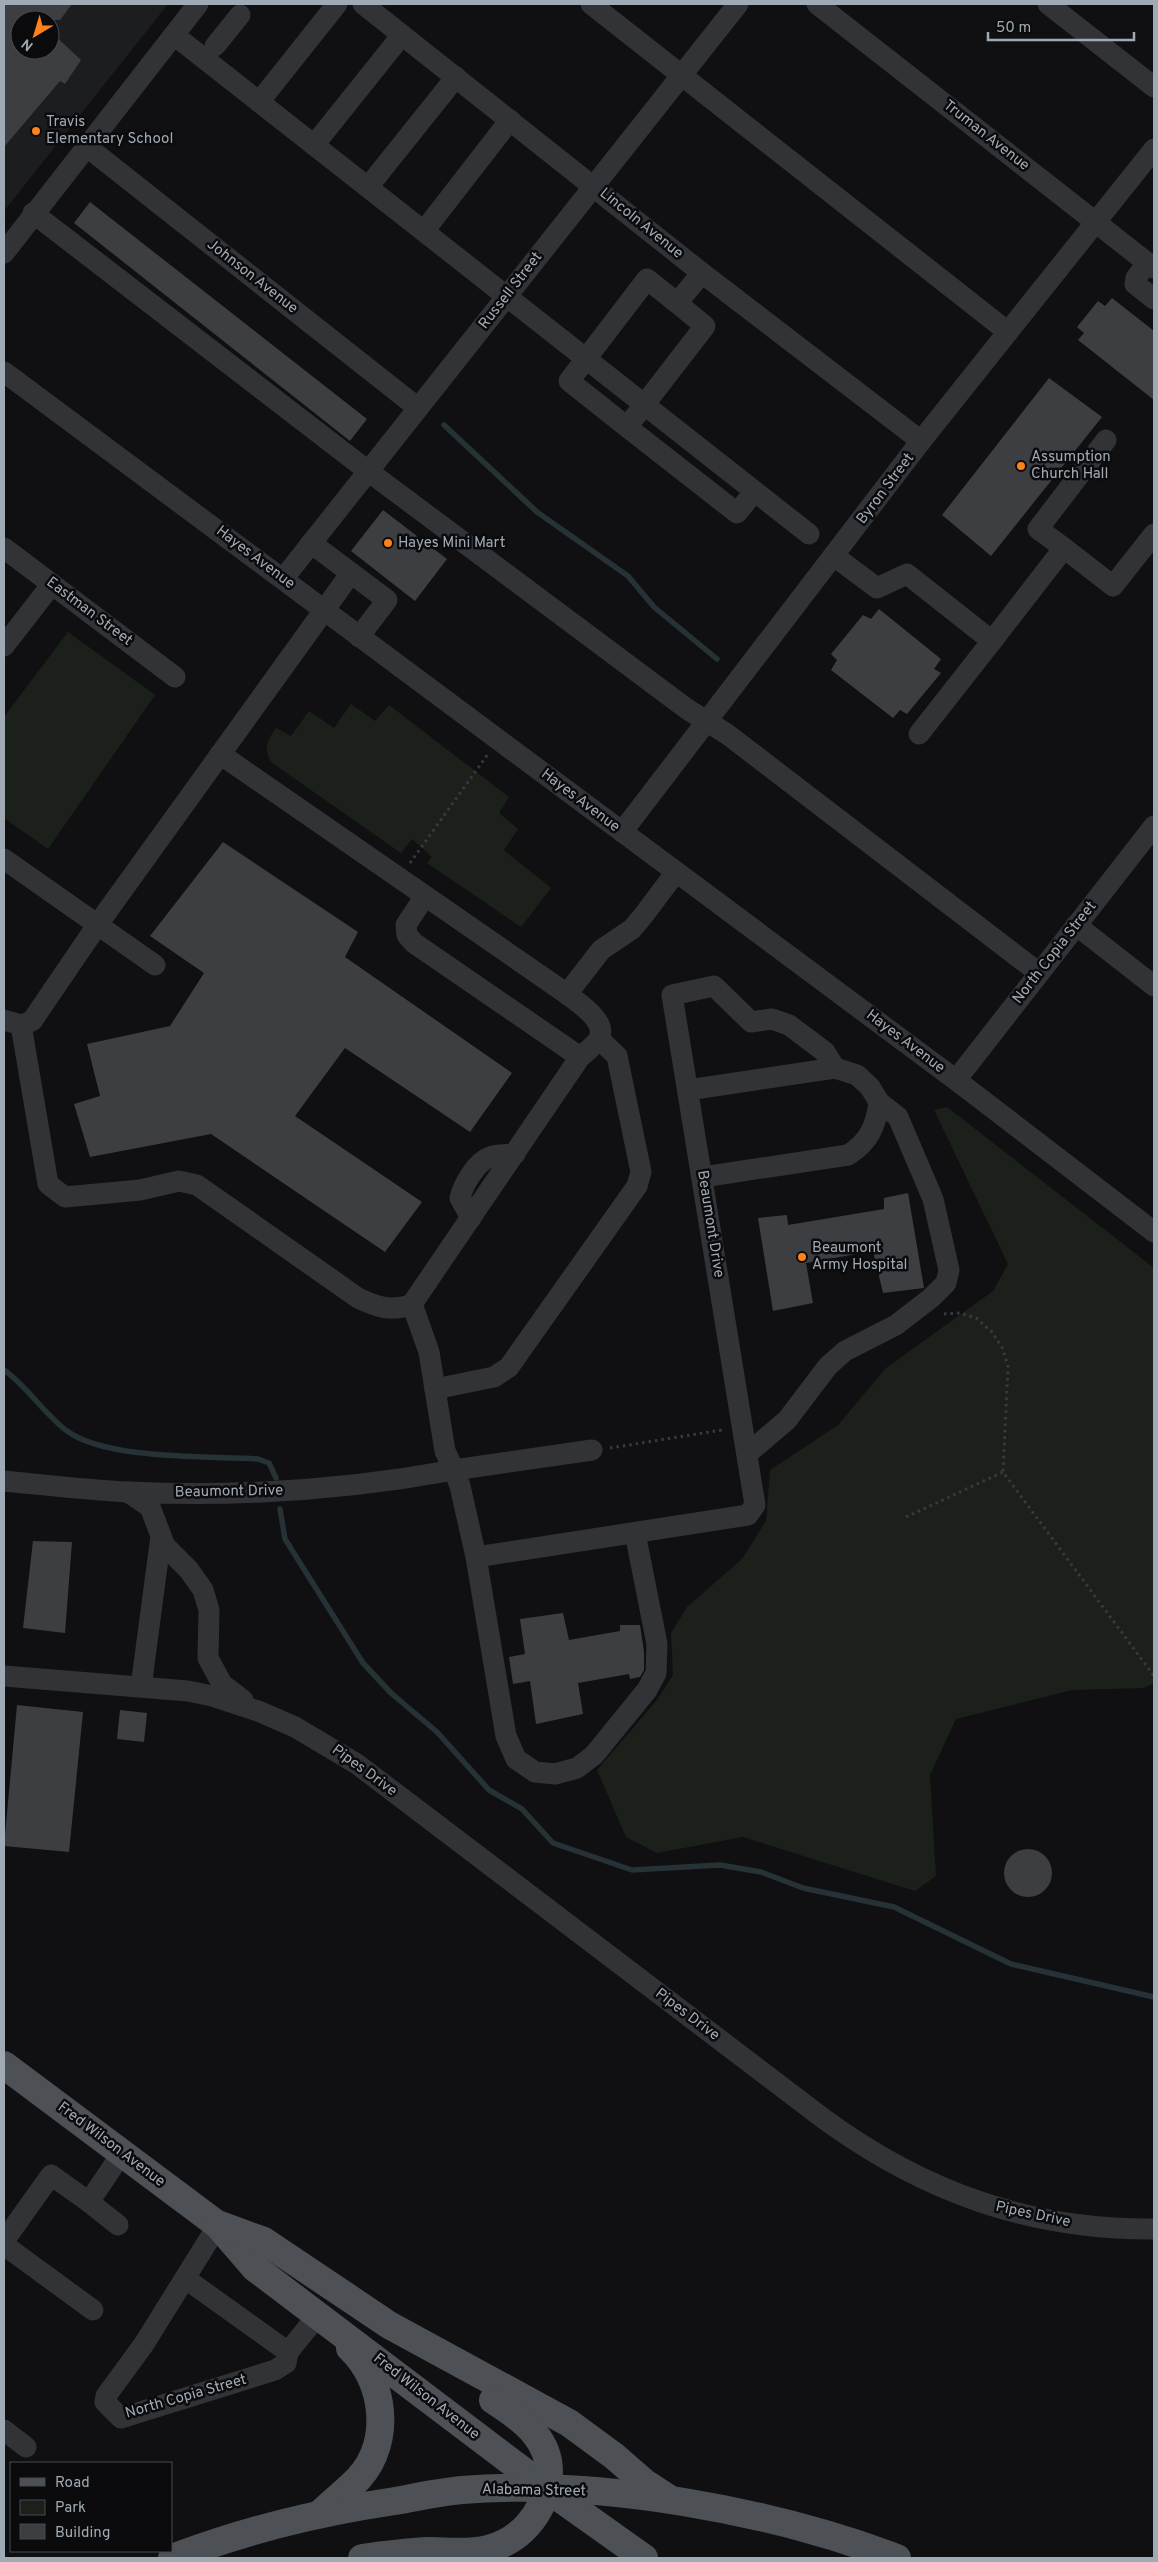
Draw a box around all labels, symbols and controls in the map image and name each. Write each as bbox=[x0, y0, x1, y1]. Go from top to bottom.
north arrow bbox=[10, 10, 60, 60]
scale bar bbox=[988, 10, 1134, 42]
text: 50 m bbox=[996, 19, 1031, 38]
text: N bbox=[19, 34, 37, 54]
street label: Truman Avenue bbox=[939, 96, 1033, 176]
place label: Travis Elementary School bbox=[46, 113, 173, 149]
marker: Travis Elementary School bbox=[30, 125, 42, 137]
street label: Lincoln Avenue bbox=[595, 184, 687, 264]
street label: Johnson Avenue bbox=[203, 236, 301, 318]
street label: Russell Street bbox=[475, 249, 547, 333]
place label: Assumption Church Hall bbox=[1031, 448, 1111, 484]
street label: Byron Street bbox=[853, 450, 919, 528]
marker: Assumption Church Hall bbox=[1015, 460, 1027, 472]
street label: Hayes Avenue bbox=[212, 522, 298, 594]
place label: Hayes Mini Mart bbox=[398, 534, 505, 553]
marker: Hayes Mini Mart bbox=[382, 537, 394, 549]
street label: Eastman Street bbox=[42, 573, 136, 651]
street label: Hayes Avenue bbox=[537, 765, 623, 837]
street label: North Copia Street bbox=[1009, 898, 1101, 1008]
street label: Hayes Avenue bbox=[862, 1006, 948, 1078]
street label: Beaumont Drive bbox=[692, 1169, 728, 1279]
place label: Beaumont Army Hospital bbox=[812, 1239, 908, 1275]
marker: Beaumont Army Hospital bbox=[796, 1251, 808, 1263]
street label: Beaumont Drive bbox=[175, 1482, 283, 1502]
street label: Pipes Drive bbox=[328, 1741, 400, 1801]
street label: Pipes Drive bbox=[651, 1985, 723, 2045]
street label: Fred Wilson Avenue bbox=[53, 2098, 169, 2192]
street label: Pipes Drive bbox=[994, 2198, 1072, 2232]
street label: Fred Wilson Avenue bbox=[369, 2350, 483, 2444]
street label: North Copia Street bbox=[123, 2371, 249, 2423]
legend bbox=[10, 2462, 172, 2552]
text: Road bbox=[55, 2474, 90, 2493]
street label: Alabama Street bbox=[482, 2481, 586, 2501]
text: Park bbox=[55, 2499, 86, 2518]
text: Building bbox=[55, 2524, 110, 2543]

